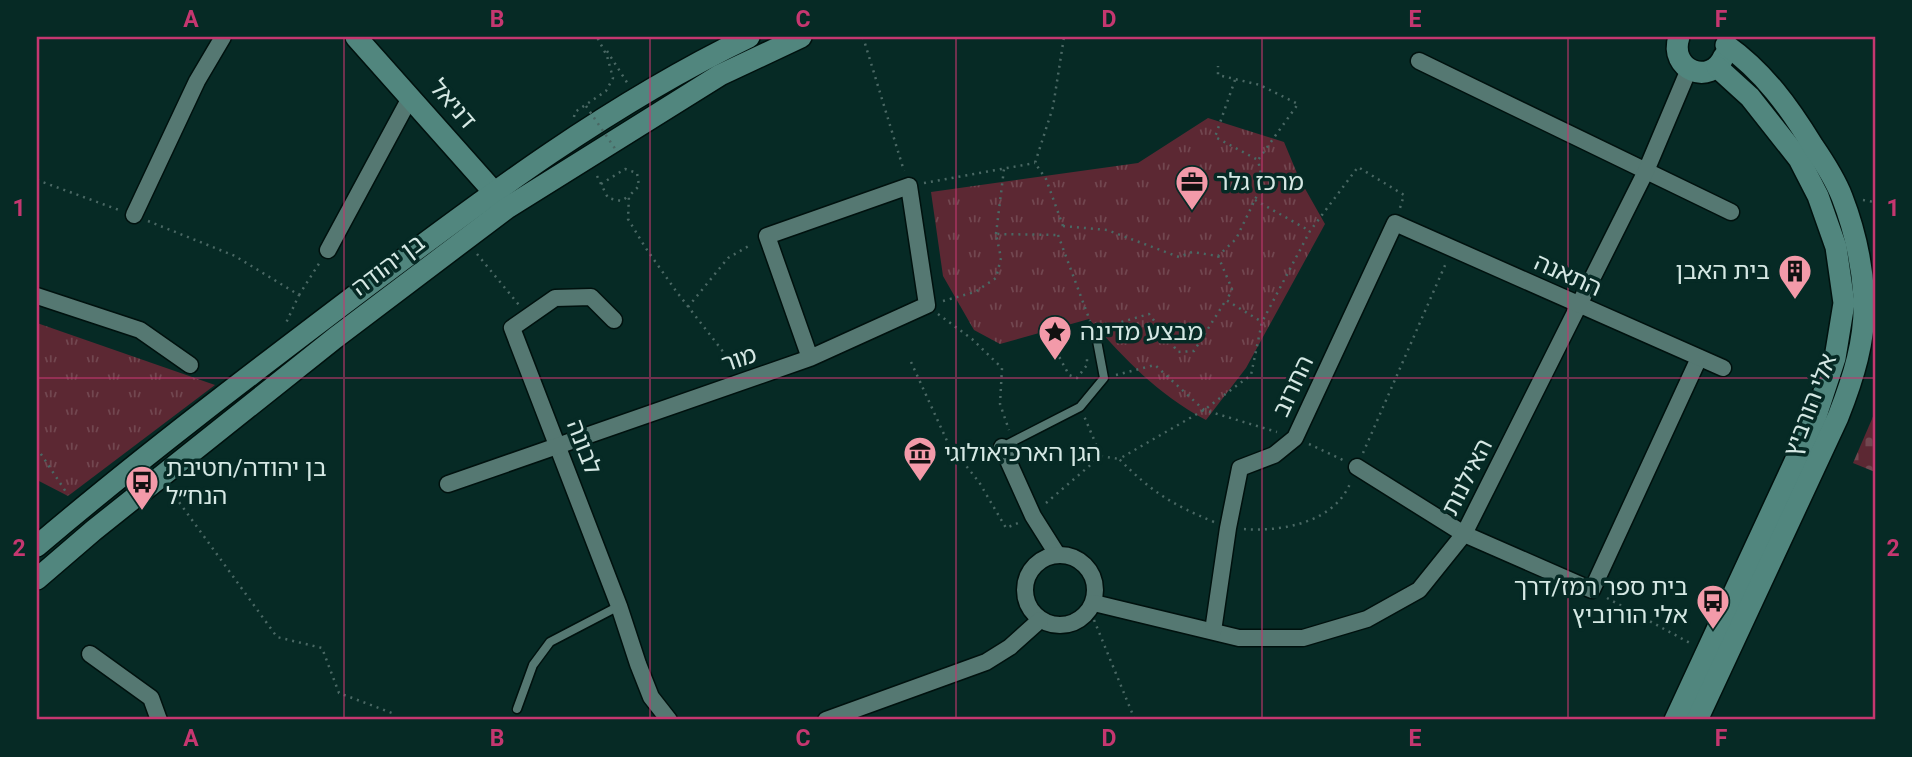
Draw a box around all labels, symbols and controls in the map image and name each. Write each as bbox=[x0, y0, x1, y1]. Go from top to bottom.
text: A bbox=[183, 6, 199, 33]
text: B bbox=[490, 6, 504, 33]
text: C bbox=[795, 6, 811, 33]
text: D bbox=[1102, 6, 1116, 33]
text: E bbox=[1409, 6, 1422, 33]
text: F bbox=[1715, 6, 1728, 33]
street label: דניאל bbox=[424, 74, 482, 134]
office icon: מרכז גלר bbox=[1173, 163, 1211, 212]
place label: מרכז גלר bbox=[1216, 168, 1304, 196]
text: 1 bbox=[12, 195, 26, 222]
text: 1 bbox=[1886, 195, 1900, 222]
street label: בן יהודה bbox=[346, 229, 430, 301]
street label: התאנה bbox=[1530, 248, 1606, 302]
building icon: בית האבן bbox=[1776, 252, 1814, 301]
place label: בית האבן bbox=[1675, 257, 1770, 285]
place icon: מבצע מדינה bbox=[1036, 313, 1074, 362]
place label: מבצע מדינה bbox=[1080, 318, 1203, 346]
street label: מור bbox=[718, 340, 760, 378]
street label: אלי הורביץ bbox=[1778, 350, 1842, 460]
street label: החרוב bbox=[1267, 351, 1319, 421]
street label: לבונה bbox=[561, 416, 607, 478]
museum icon: הגן הארכיאולוגי bbox=[901, 434, 939, 483]
street label: האילנות bbox=[1436, 434, 1498, 520]
place label: הגן הארכיאולוגי bbox=[944, 439, 1101, 467]
place label: בן יהודה/חטיבת הנח״ל bbox=[166, 454, 327, 510]
bus stop icon: בן יהודה/חטיבת הנח״ל bbox=[123, 463, 161, 512]
text: 2 bbox=[12, 535, 26, 562]
text: 2 bbox=[1886, 535, 1900, 562]
place label: בית ספר רמז/דרך אלי הורוביץ bbox=[1514, 573, 1688, 629]
bus stop icon: בית ספר רמז/דרך אלי הורוביץ bbox=[1694, 582, 1732, 631]
text: A bbox=[183, 725, 199, 752]
text: B bbox=[490, 725, 504, 752]
text: C bbox=[795, 725, 811, 752]
text: D bbox=[1102, 725, 1116, 752]
text: E bbox=[1409, 725, 1422, 752]
text: F bbox=[1715, 725, 1728, 752]

